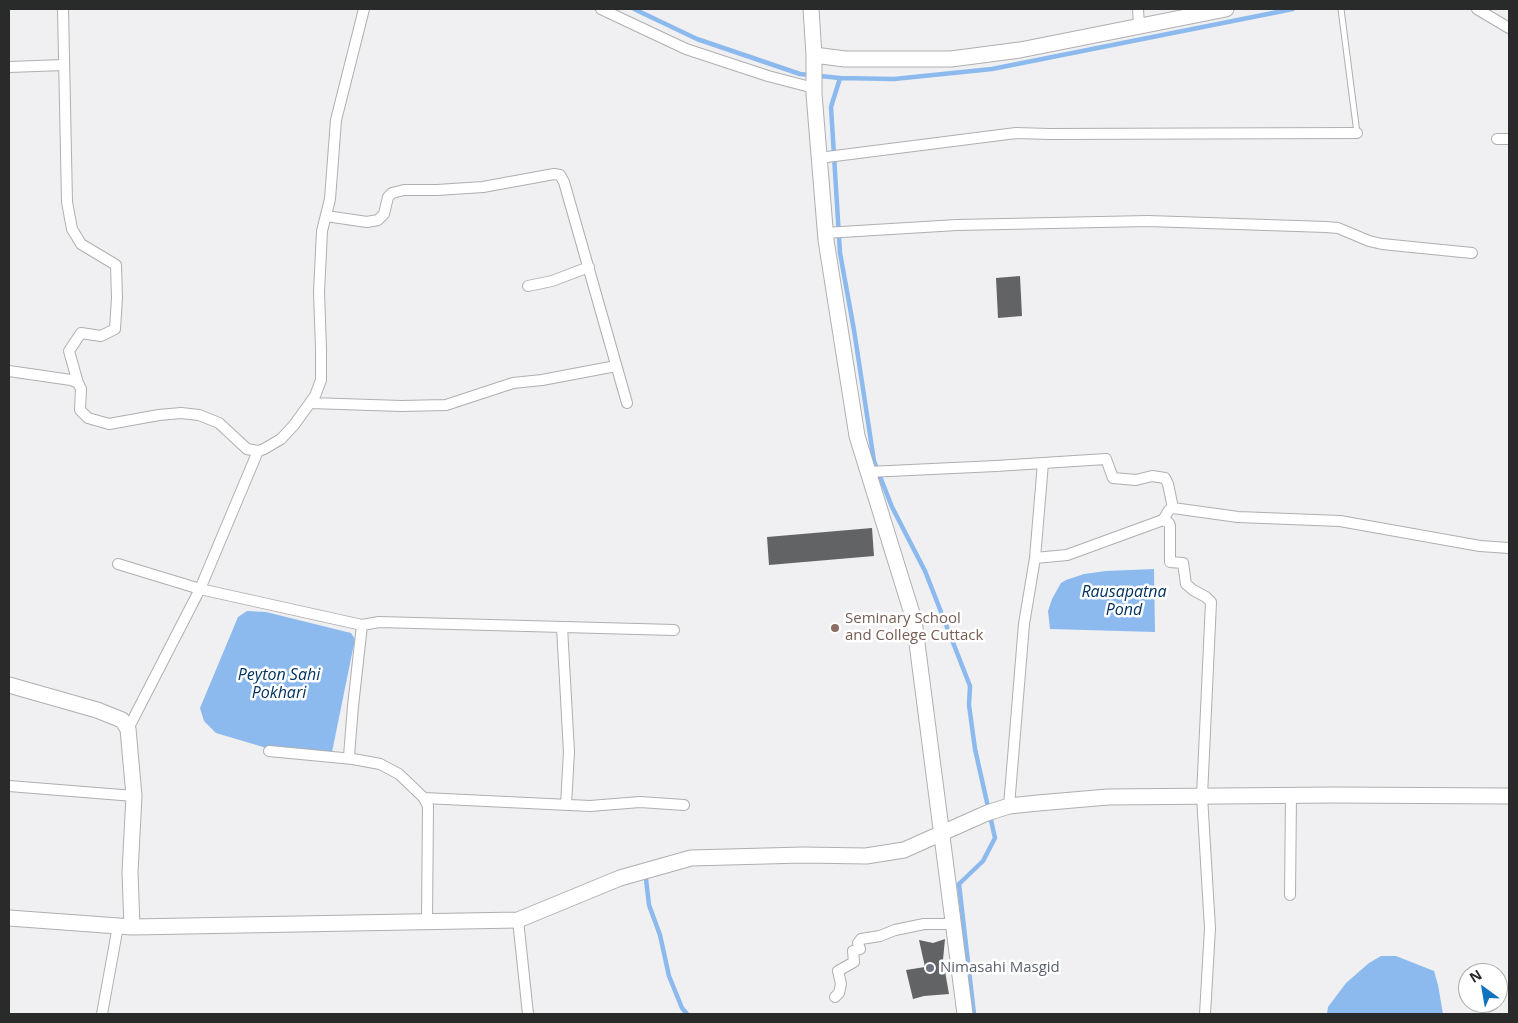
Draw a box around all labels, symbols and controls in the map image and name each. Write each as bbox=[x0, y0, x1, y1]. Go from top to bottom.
water label: Rausapatna Pond bbox=[1081, 582, 1167, 620]
place label: Seminary School and College Cuttack bbox=[845, 610, 983, 645]
marker: Seminary School and College Cuttack bbox=[829, 622, 841, 634]
water label: Peyton Sahi Pokhari bbox=[238, 665, 320, 703]
place label: Nimasahi Masgid bbox=[940, 959, 1060, 977]
marker: Nimasahi Masgid bbox=[924, 962, 936, 974]
north arrow bbox=[1458, 963, 1508, 1013]
text: N bbox=[1465, 965, 1485, 987]

